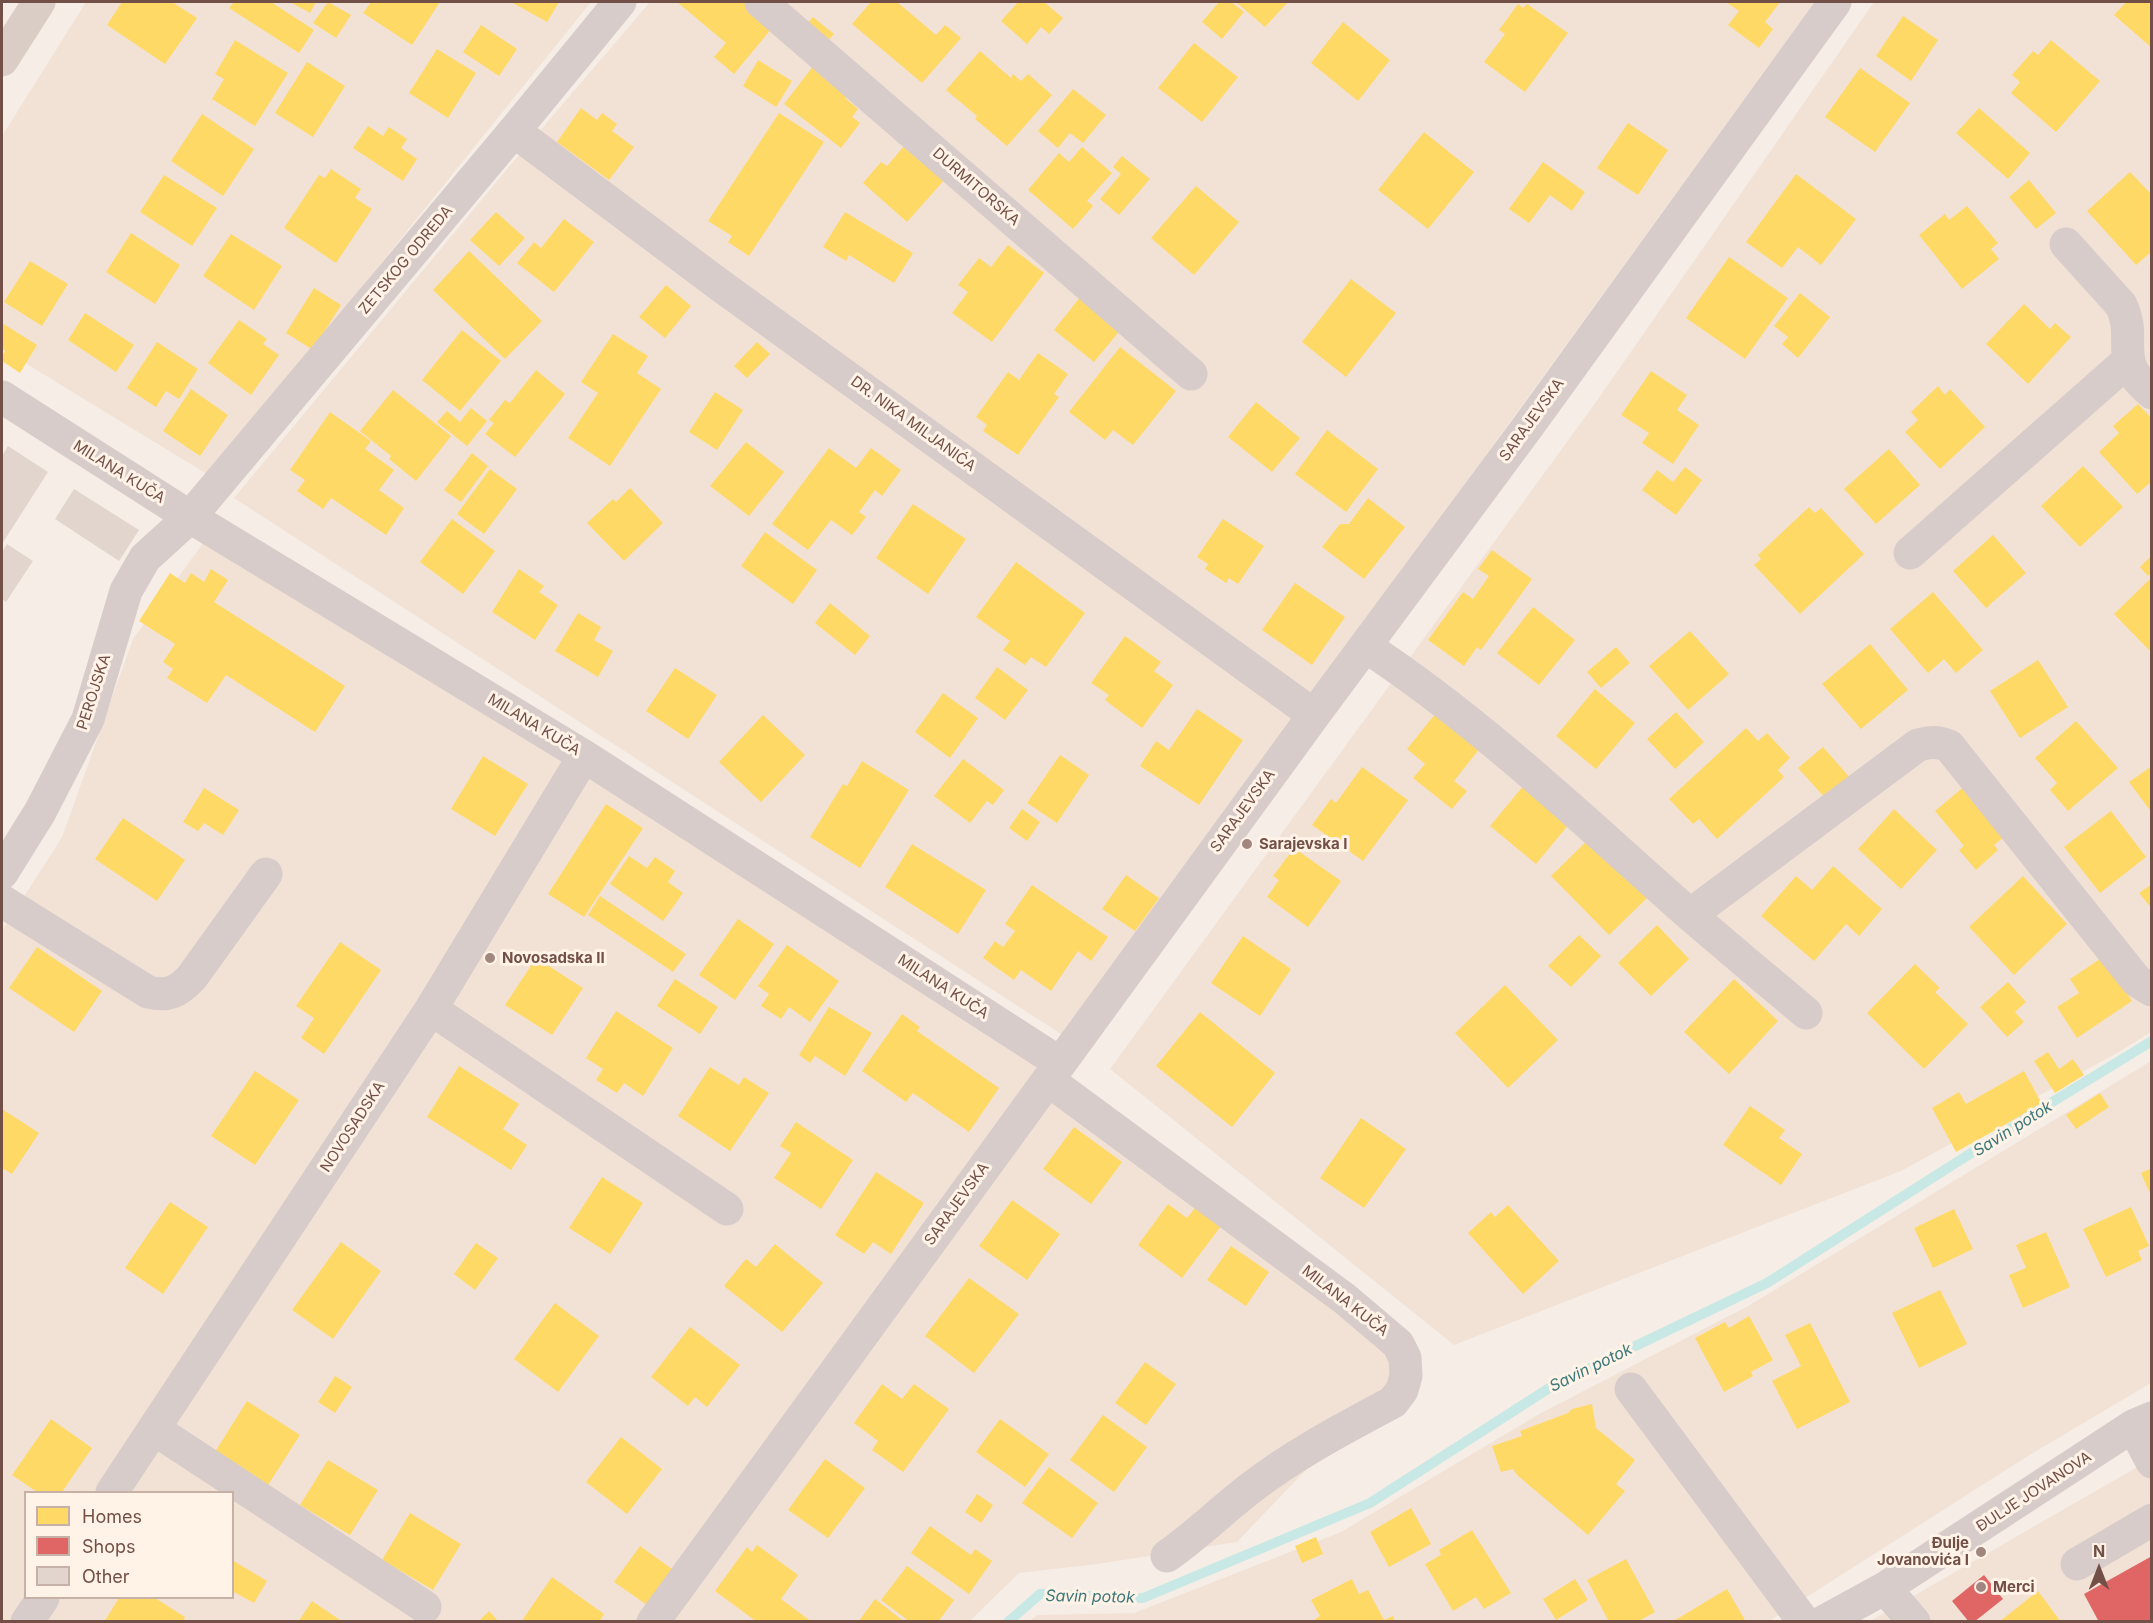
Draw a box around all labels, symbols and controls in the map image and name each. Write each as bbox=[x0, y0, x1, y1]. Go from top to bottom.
street label: DURMITORSKA bbox=[929, 144, 1023, 230]
street label: ZETSKOG ODREDA bbox=[355, 202, 457, 318]
street label: DR. NIKA MILJANIĆA bbox=[847, 373, 979, 475]
street label: SARAJEVSKA bbox=[1496, 375, 1568, 465]
street label: MILANA KUČA bbox=[70, 437, 168, 507]
street label: PEROJSKA bbox=[73, 652, 115, 732]
street label: MILANA KUČA bbox=[485, 690, 583, 760]
street label: SARAJEVSKA bbox=[1207, 766, 1279, 856]
place label: Sarajevska I bbox=[1259, 835, 1347, 853]
marker: Sarajevska I bbox=[1240, 837, 1254, 851]
place label: Novosadska II bbox=[502, 949, 605, 967]
marker: Novosadska II bbox=[483, 951, 497, 965]
street label: MILANA KUČA bbox=[894, 951, 992, 1023]
street label: NOVOSADSKA bbox=[317, 1078, 389, 1176]
water label: Savin potok bbox=[1970, 1097, 2056, 1161]
street label: SARAJEVSKA bbox=[921, 1159, 993, 1249]
street label: MILANA KUČA bbox=[1298, 1262, 1392, 1340]
water label: Savin potok bbox=[1547, 1340, 1635, 1396]
street label: ĐULJE JOVANOVA bbox=[1973, 1448, 2095, 1536]
legend bbox=[24, 1491, 234, 1599]
text: Homes bbox=[82, 1506, 142, 1527]
place label: Đulje Jovanovića I bbox=[1877, 1534, 1969, 1569]
text: Shops bbox=[82, 1536, 136, 1557]
north arrow bbox=[2069, 1539, 2129, 1599]
text: N bbox=[2093, 1541, 2105, 1561]
marker: Đulje Jovanovića I bbox=[1974, 1545, 1988, 1559]
text: Other bbox=[82, 1566, 130, 1587]
place label: Merci bbox=[1993, 1578, 2035, 1596]
marker: Merci bbox=[1974, 1580, 1988, 1594]
water label: Savin potok bbox=[1045, 1587, 1135, 1607]

